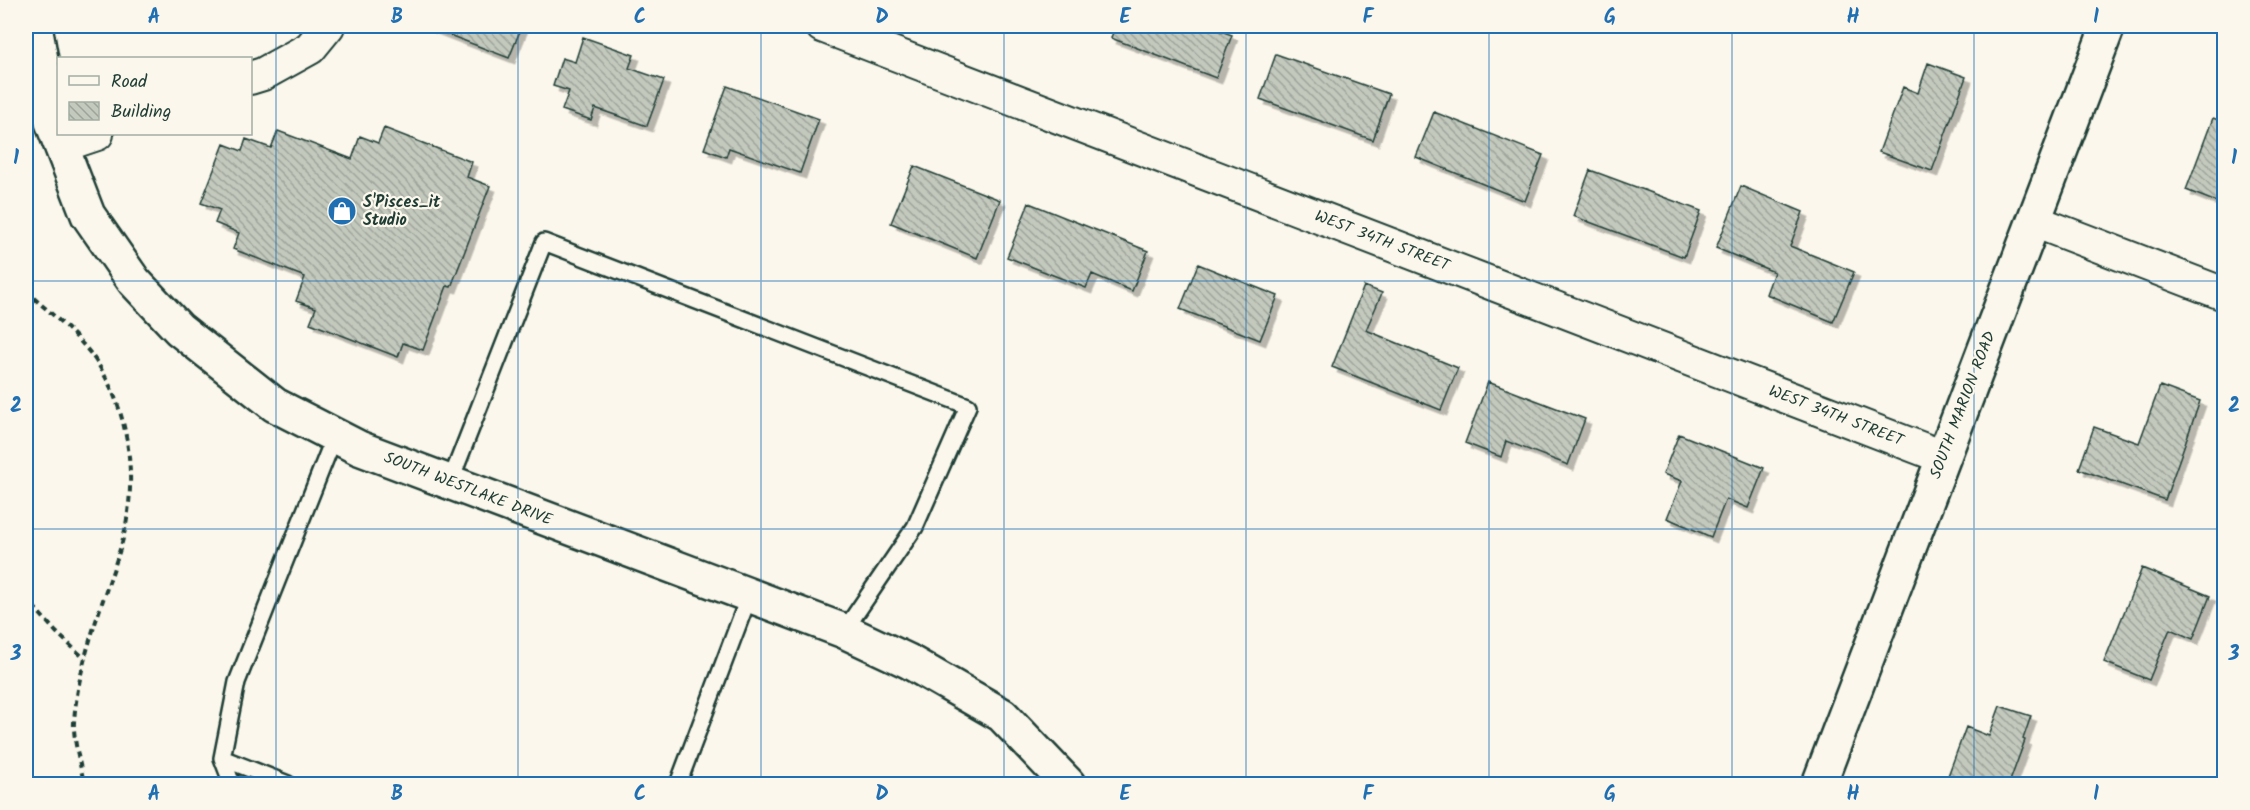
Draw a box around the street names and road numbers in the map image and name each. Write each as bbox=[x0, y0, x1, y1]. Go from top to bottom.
street label: WEST 34TH STREET bbox=[1311, 204, 1454, 279]
street label: SOUTH MARION ROAD bbox=[1923, 327, 2003, 483]
street label: WEST 34TH STREET bbox=[1765, 379, 1908, 454]
street label: SOUTH WESTLAKE DRIVE bbox=[380, 445, 556, 533]

